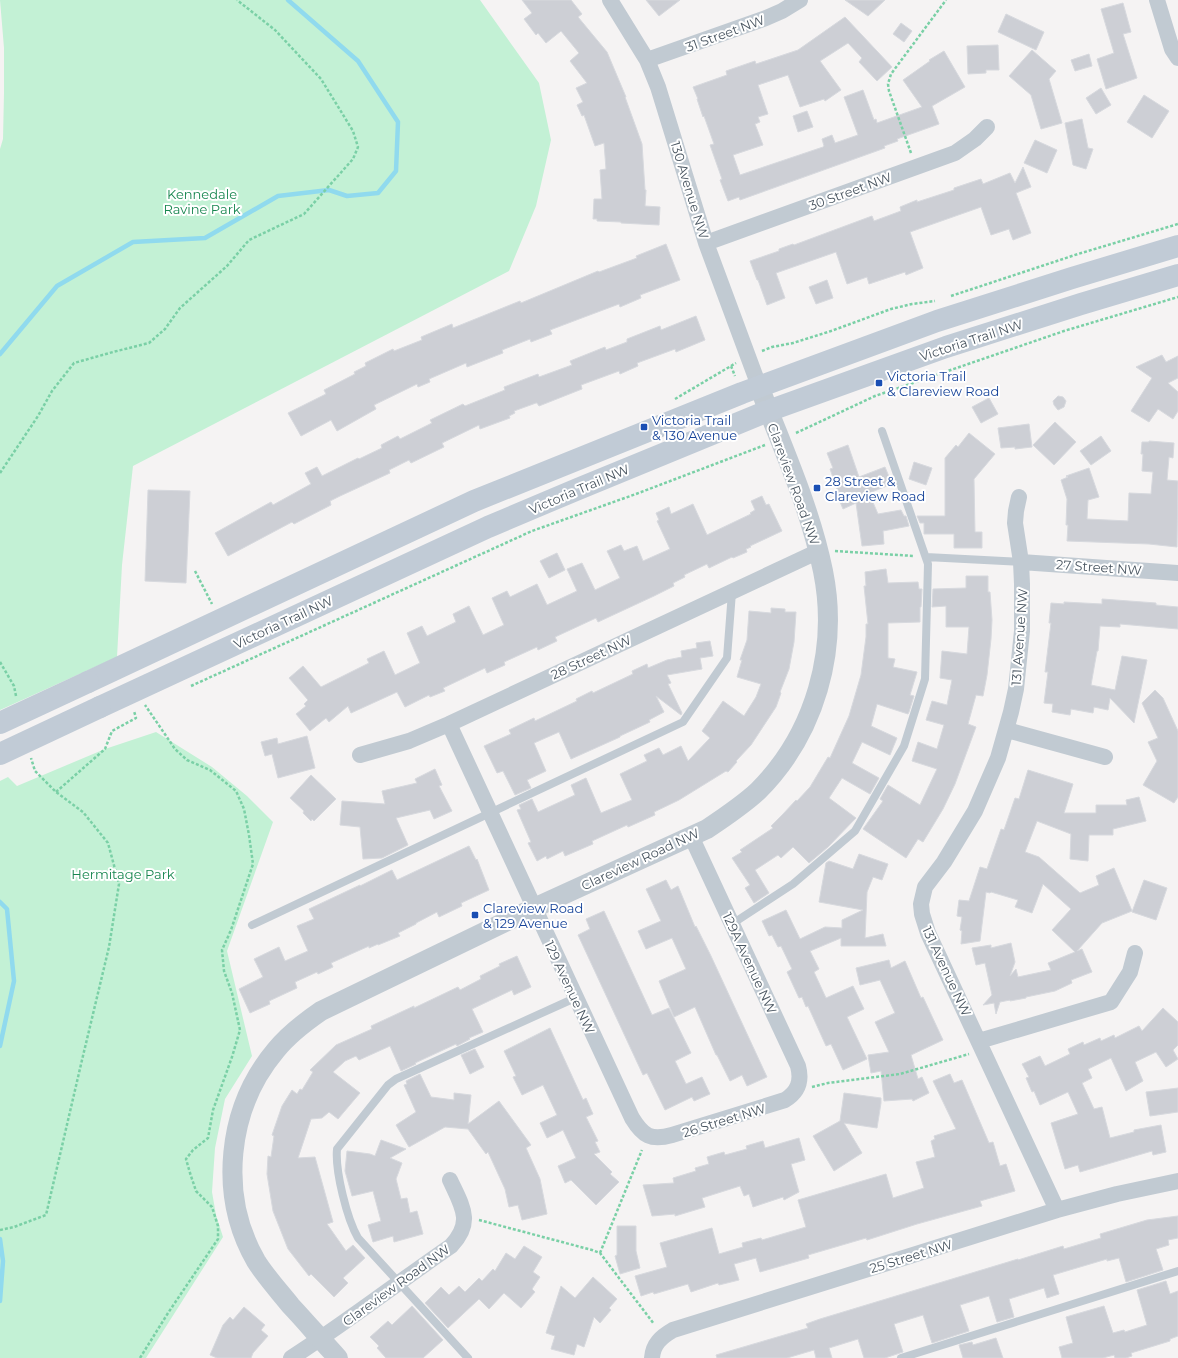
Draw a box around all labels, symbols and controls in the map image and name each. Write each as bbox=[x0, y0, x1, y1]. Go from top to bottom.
street label: 31 Street NW bbox=[683, 11, 767, 55]
street label: 130 Avenue NW bbox=[668, 139, 712, 241]
street label: 30 Street NW bbox=[806, 169, 894, 213]
park label: Kennedale Ravine Park bbox=[163, 186, 241, 217]
street label: Victoria Trail NW bbox=[917, 316, 1025, 364]
place label: Victoria Trail & Clareview Road bbox=[887, 368, 999, 399]
marker: Victoria Trail & Clareview Road bbox=[874, 378, 884, 388]
place label: Victoria Trail & 130 Avenue bbox=[652, 412, 737, 443]
street label: Clareview Road NW bbox=[765, 421, 823, 547]
marker: Victoria Trail & 130 Avenue bbox=[639, 422, 649, 432]
street label: Victoria Trail NW bbox=[526, 461, 632, 517]
place label: 28 Street & Clareview Road bbox=[825, 473, 925, 504]
marker: 28 Street & Clareview Road bbox=[812, 483, 822, 493]
street label: 27 Street NW bbox=[1056, 556, 1142, 578]
street label: 131 Avenue NW bbox=[1008, 588, 1030, 686]
street label: Victoria Trail NW bbox=[231, 592, 335, 652]
street label: 28 Street NW bbox=[548, 631, 634, 683]
street label: Clareview Road NW bbox=[578, 825, 702, 893]
park label: Hermitage Park bbox=[71, 866, 175, 882]
place label: Clareview Road & 129 Avenue bbox=[483, 900, 583, 931]
marker: Clareview Road & 129 Avenue bbox=[470, 910, 480, 920]
street label: 129A Avenue NW bbox=[720, 910, 780, 1016]
street label: 131 Avenue NW bbox=[919, 923, 975, 1019]
street label: 129 Avenue NW bbox=[541, 938, 599, 1036]
street label: 26 Street NW bbox=[680, 1100, 768, 1140]
street label: 25 Street NW bbox=[868, 1236, 954, 1276]
street label: Clareview Road NW bbox=[339, 1241, 453, 1329]

